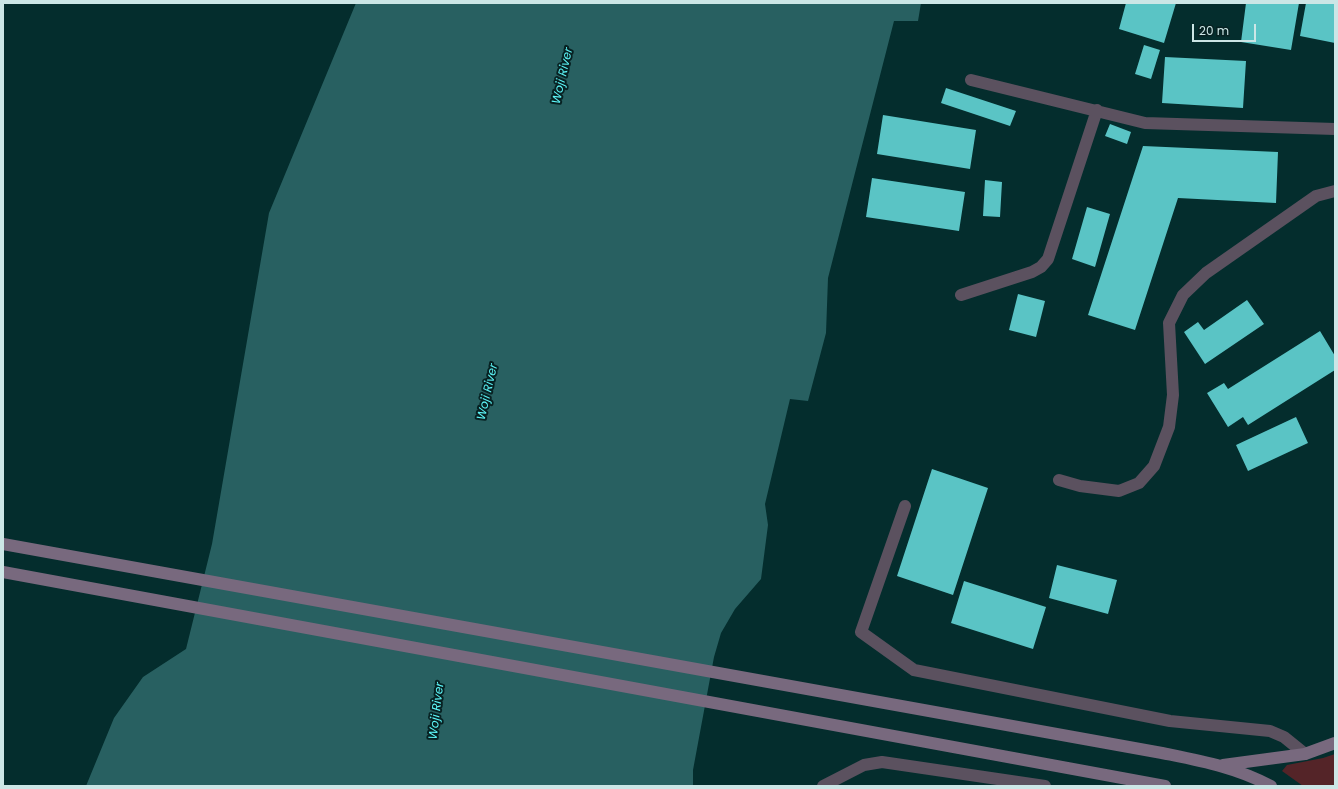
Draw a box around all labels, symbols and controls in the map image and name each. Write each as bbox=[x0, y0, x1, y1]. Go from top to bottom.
scale bar bbox=[1194, 16, 1258, 42]
text: 20 m bbox=[1199, 22, 1229, 39]
water label: Woji River bbox=[549, 46, 577, 106]
water label: Woji River bbox=[474, 362, 502, 422]
water label: Woji River bbox=[426, 681, 448, 741]

